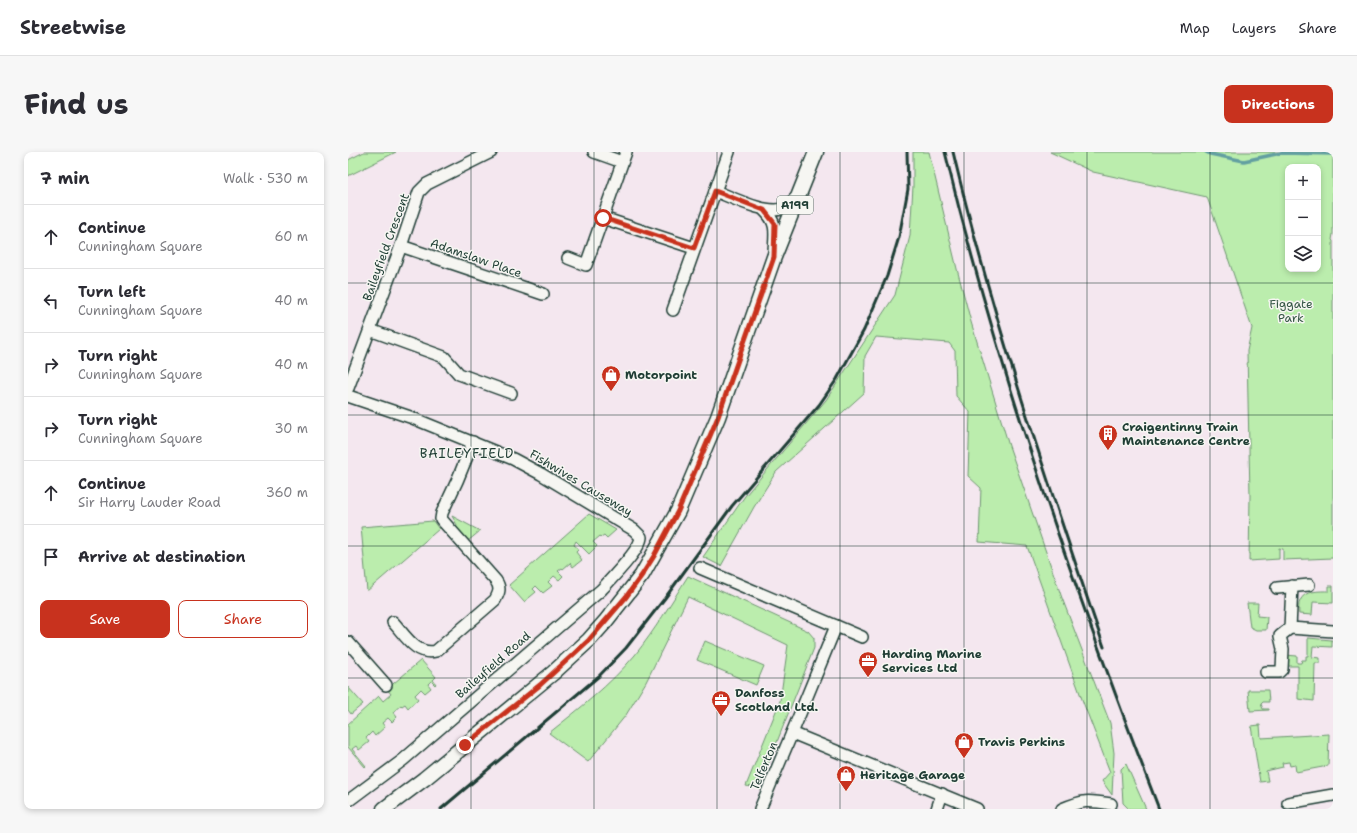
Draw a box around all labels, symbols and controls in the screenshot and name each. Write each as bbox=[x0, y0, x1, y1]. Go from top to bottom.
text: Streetwise bbox=[20, 15, 126, 40]
text: Map bbox=[1180, 19, 1210, 37]
text: Layers bbox=[1232, 19, 1276, 37]
text: Share bbox=[1298, 19, 1337, 37]
text: Find us bbox=[24, 85, 129, 123]
button: Directions bbox=[1224, 85, 1333, 123]
map controls bbox=[1285, 164, 1321, 272]
button: + bbox=[1285, 164, 1321, 200]
text: 7 min bbox=[40, 167, 90, 189]
text: Walk · 530 m bbox=[223, 170, 308, 187]
street label: Baileyfield Crescent bbox=[359, 191, 413, 303]
road number: A199 bbox=[777, 196, 813, 214]
button: − bbox=[1285, 200, 1321, 236]
route start bbox=[594, 209, 612, 227]
text: Continue bbox=[78, 218, 146, 238]
icon: ahead bbox=[40, 226, 62, 248]
text: 60 m bbox=[275, 228, 308, 245]
street label: Adamslaw Place bbox=[428, 235, 524, 281]
button: layers bbox=[1285, 236, 1321, 272]
text: Cunningham Square bbox=[78, 238, 203, 255]
text: Turn left bbox=[78, 282, 146, 302]
icon: left bbox=[40, 290, 62, 312]
text: 40 m bbox=[274, 292, 308, 309]
park label: Figgate Park bbox=[1269, 296, 1313, 326]
text: Cunningham Square bbox=[78, 302, 203, 319]
text: Turn right bbox=[78, 346, 158, 366]
icon: right bbox=[40, 354, 62, 376]
text: 40 m bbox=[274, 356, 308, 373]
shop icon: Motorpoint bbox=[600, 364, 622, 392]
text: Cunningham Square bbox=[78, 366, 203, 383]
place label: Motorpoint bbox=[625, 367, 697, 383]
text: Turn right bbox=[78, 410, 158, 430]
icon: right bbox=[40, 418, 62, 440]
place label: Craigentinny Train Maintenance Centre bbox=[1122, 419, 1250, 449]
text: 30 m bbox=[274, 420, 308, 437]
building icon: Craigentinny Train Maintenance Centre bbox=[1097, 423, 1119, 451]
text: Cunningham Square bbox=[78, 430, 203, 447]
district label: BAILEYFIELD bbox=[420, 445, 514, 462]
street label: Fishwives Causeway bbox=[527, 446, 635, 520]
text: Continue bbox=[78, 474, 146, 494]
icon: ahead bbox=[40, 482, 62, 504]
text: 360 m bbox=[266, 484, 308, 501]
text: Sir Harry Lauder Road bbox=[78, 494, 221, 511]
icon: arrive bbox=[40, 546, 62, 568]
text: Arrive at destination bbox=[78, 547, 246, 567]
button: Save bbox=[40, 600, 170, 638]
button: Share bbox=[178, 600, 308, 638]
street label: Baileyfield Road bbox=[452, 628, 534, 702]
place label: Harding Marine Services Ltd bbox=[882, 646, 982, 676]
office icon: Harding Marine Services Ltd bbox=[857, 650, 879, 678]
place label: Danfoss Scotland Ltd. bbox=[735, 685, 819, 715]
office icon: Danfoss Scotland Ltd. bbox=[710, 689, 732, 717]
shop icon: Travis Perkins bbox=[953, 731, 975, 759]
place label: Travis Perkins bbox=[978, 734, 1065, 750]
route end bbox=[456, 736, 474, 754]
street label: Telferton bbox=[747, 739, 781, 793]
shop icon: Heritage Garage bbox=[835, 764, 857, 792]
place label: Heritage Garage bbox=[860, 767, 965, 783]

